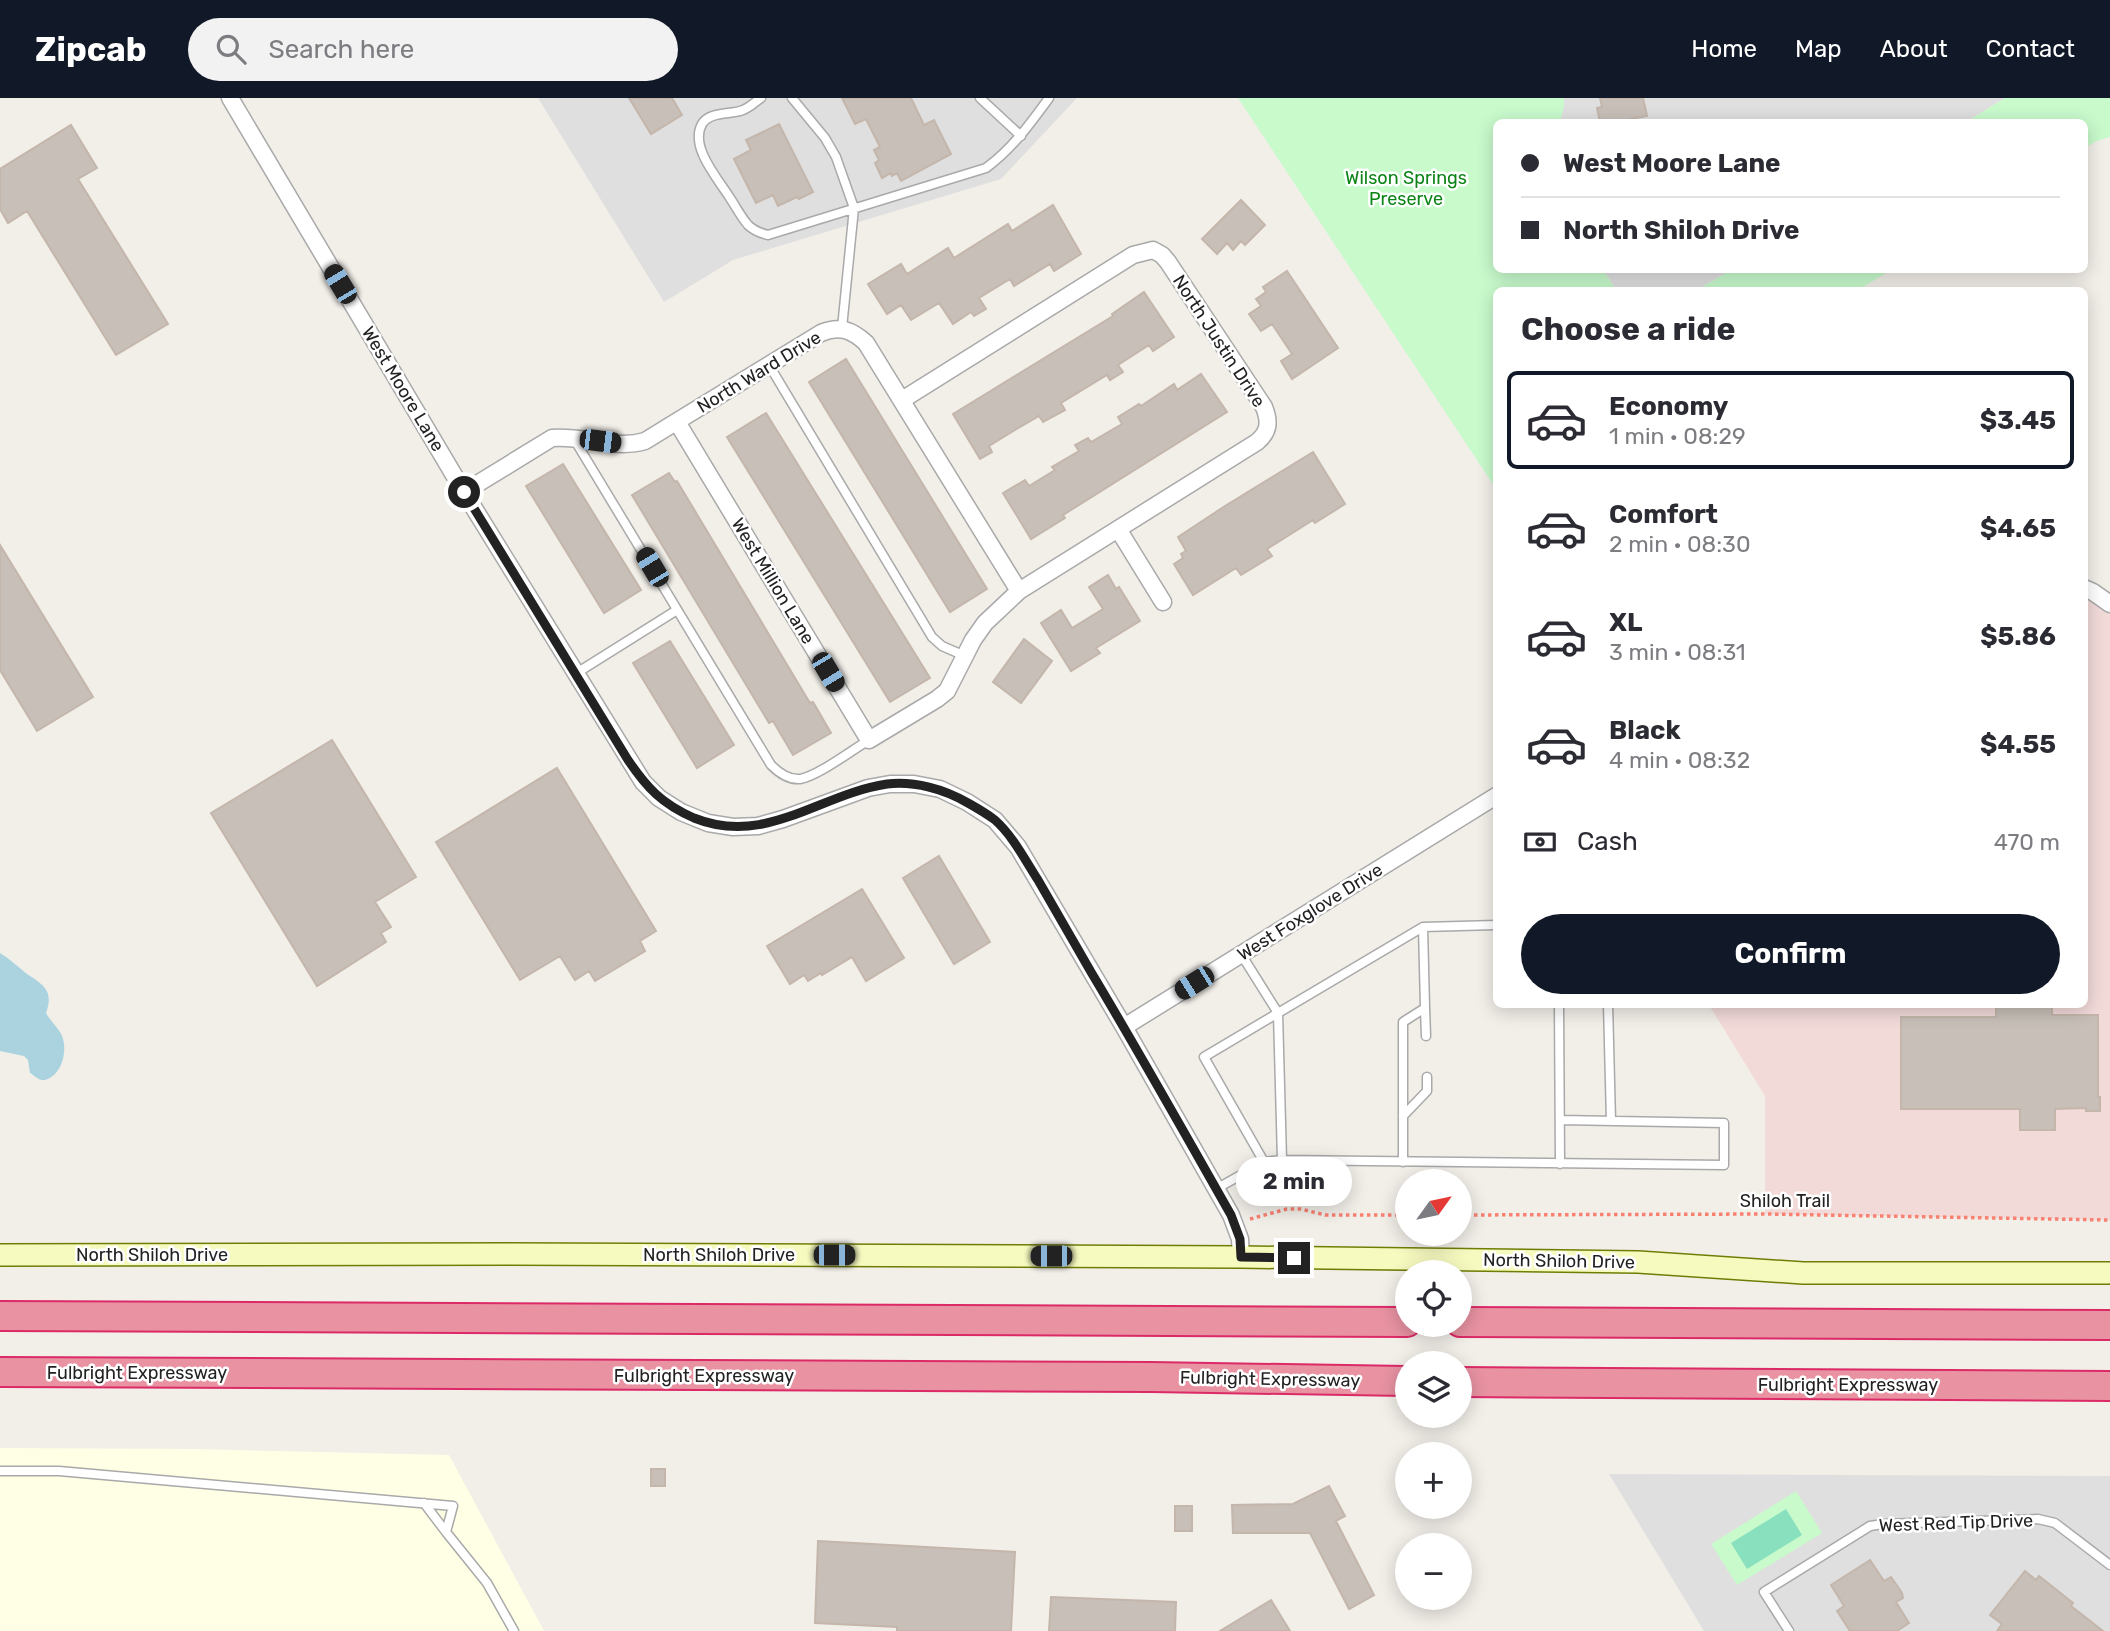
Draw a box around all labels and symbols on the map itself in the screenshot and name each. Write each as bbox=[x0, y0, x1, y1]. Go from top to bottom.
park label: Wilson Springs Preserve bbox=[1345, 167, 1467, 210]
car bbox=[321, 261, 360, 307]
street label: North Justin Drive bbox=[1168, 271, 1270, 411]
street label: West Moore Lane bbox=[357, 323, 449, 455]
street label: North Ward Drive bbox=[693, 326, 825, 418]
car bbox=[578, 428, 623, 454]
route start bbox=[448, 476, 480, 508]
street label: West Million Lane bbox=[727, 514, 819, 648]
car bbox=[633, 544, 672, 590]
car bbox=[809, 649, 848, 695]
street label: West Foxglove Drive bbox=[1233, 858, 1387, 966]
car bbox=[1171, 963, 1218, 1003]
callout: 2 min bbox=[1236, 1156, 1352, 1206]
north arrow bbox=[1395, 1169, 1472, 1246]
street label: Shiloh Trail bbox=[1740, 1190, 1830, 1212]
route end bbox=[1278, 1242, 1310, 1274]
street label: North Shiloh Drive bbox=[76, 1244, 228, 1266]
street label: North Shiloh Drive bbox=[643, 1244, 795, 1266]
car bbox=[814, 1245, 856, 1266]
car bbox=[1031, 1246, 1073, 1267]
street label: North Shiloh Drive bbox=[1483, 1249, 1635, 1273]
street label: Fulbright Expressway bbox=[47, 1362, 227, 1384]
street label: Fulbright Expressway bbox=[614, 1365, 794, 1387]
street label: Fulbright Expressway bbox=[1180, 1366, 1360, 1392]
street label: Fulbright Expressway bbox=[1758, 1374, 1938, 1396]
street label: West Red Tip Drive bbox=[1878, 1509, 2034, 1537]

